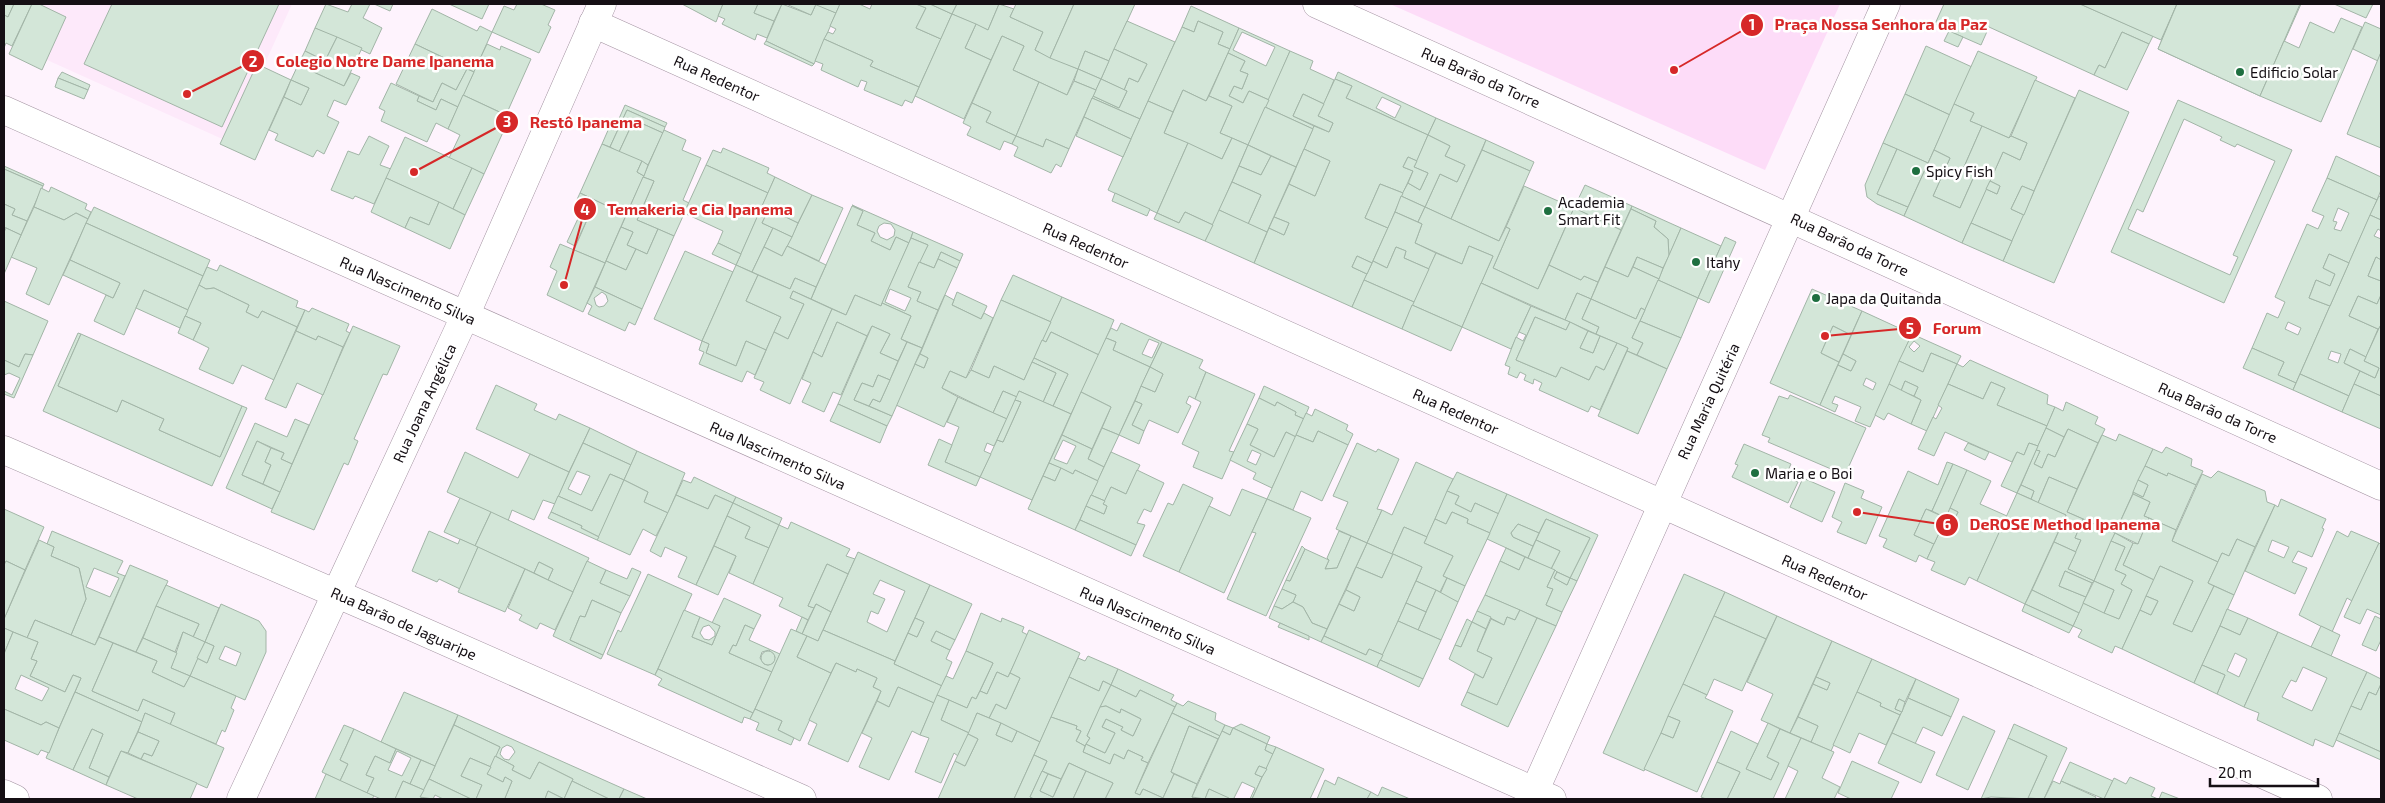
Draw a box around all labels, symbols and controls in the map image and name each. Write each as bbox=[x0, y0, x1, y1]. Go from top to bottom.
callout: Praça Nossa Senhora da Paz bbox=[1740, 9, 1998, 40]
text: Praça Nossa Senhora da Paz bbox=[1775, 14, 1988, 35]
text: 1 bbox=[1749, 15, 1755, 33]
street label: Rua Barão da Torre bbox=[1419, 43, 1543, 111]
callout: Colegio Notre Dame Ipanema bbox=[241, 46, 504, 77]
text: Colegio Notre Dame Ipanema bbox=[276, 51, 494, 70]
street label: Rua Redentor bbox=[671, 51, 763, 105]
text: 2 bbox=[249, 52, 258, 70]
place label: Edificio Solar bbox=[2250, 63, 2338, 81]
marker: Edificio Solar bbox=[2234, 66, 2246, 78]
callout: Restô Ipanema bbox=[494, 107, 652, 138]
text: 3 bbox=[503, 112, 511, 130]
text: Restô Ipanema bbox=[530, 112, 642, 131]
place label: Spicy Fish bbox=[1926, 162, 1993, 180]
marker: Spicy Fish bbox=[1910, 165, 1922, 177]
place label: Academia Smart Fit bbox=[1558, 193, 1625, 228]
callout: Temakeria e Cia Ipanema bbox=[573, 194, 803, 225]
text: Temakeria e Cia Ipanema bbox=[607, 199, 793, 218]
text: 4 bbox=[580, 200, 590, 218]
marker: Academia Smart Fit bbox=[1542, 205, 1554, 217]
street label: Rua Barão da Torre bbox=[1788, 209, 1912, 279]
street label: Rua Redentor bbox=[1040, 218, 1132, 272]
street label: Rua Nascimento Silva bbox=[337, 252, 479, 328]
place label: Itahy bbox=[1706, 253, 1741, 271]
marker: Itahy bbox=[1690, 256, 1702, 268]
place label: Japa da Quitanda bbox=[1826, 289, 1942, 308]
marker: Japa da Quitanda bbox=[1810, 292, 1822, 304]
callout: Forum bbox=[1898, 313, 1991, 344]
text: Forum bbox=[1933, 318, 1981, 337]
text: 5 bbox=[1906, 319, 1914, 337]
street label: Rua Maria Quitéria bbox=[1673, 340, 1744, 462]
street label: Rua Joana Angélica bbox=[389, 341, 459, 465]
street label: Rua Barão da Torre bbox=[2156, 378, 2280, 446]
street label: Rua Redentor bbox=[1410, 384, 1502, 438]
street label: Rua Nascimento Silva bbox=[707, 417, 849, 493]
place label: Maria e o Boi bbox=[1765, 464, 1853, 482]
marker: Maria e o Boi bbox=[1749, 467, 1761, 479]
callout: DeROSE Method Ipanema bbox=[1934, 509, 2170, 540]
text: DeROSE Method Ipanema bbox=[1970, 514, 2160, 533]
text: 6 bbox=[1943, 515, 1952, 533]
street label: Rua Redentor bbox=[1779, 550, 1871, 604]
street label: Rua Nascimento Silva bbox=[1077, 582, 1219, 658]
street label: Rua Barão de Jaguaripe bbox=[328, 583, 480, 663]
scale bar bbox=[2210, 756, 2318, 788]
text: 20 m bbox=[2218, 763, 2252, 781]

